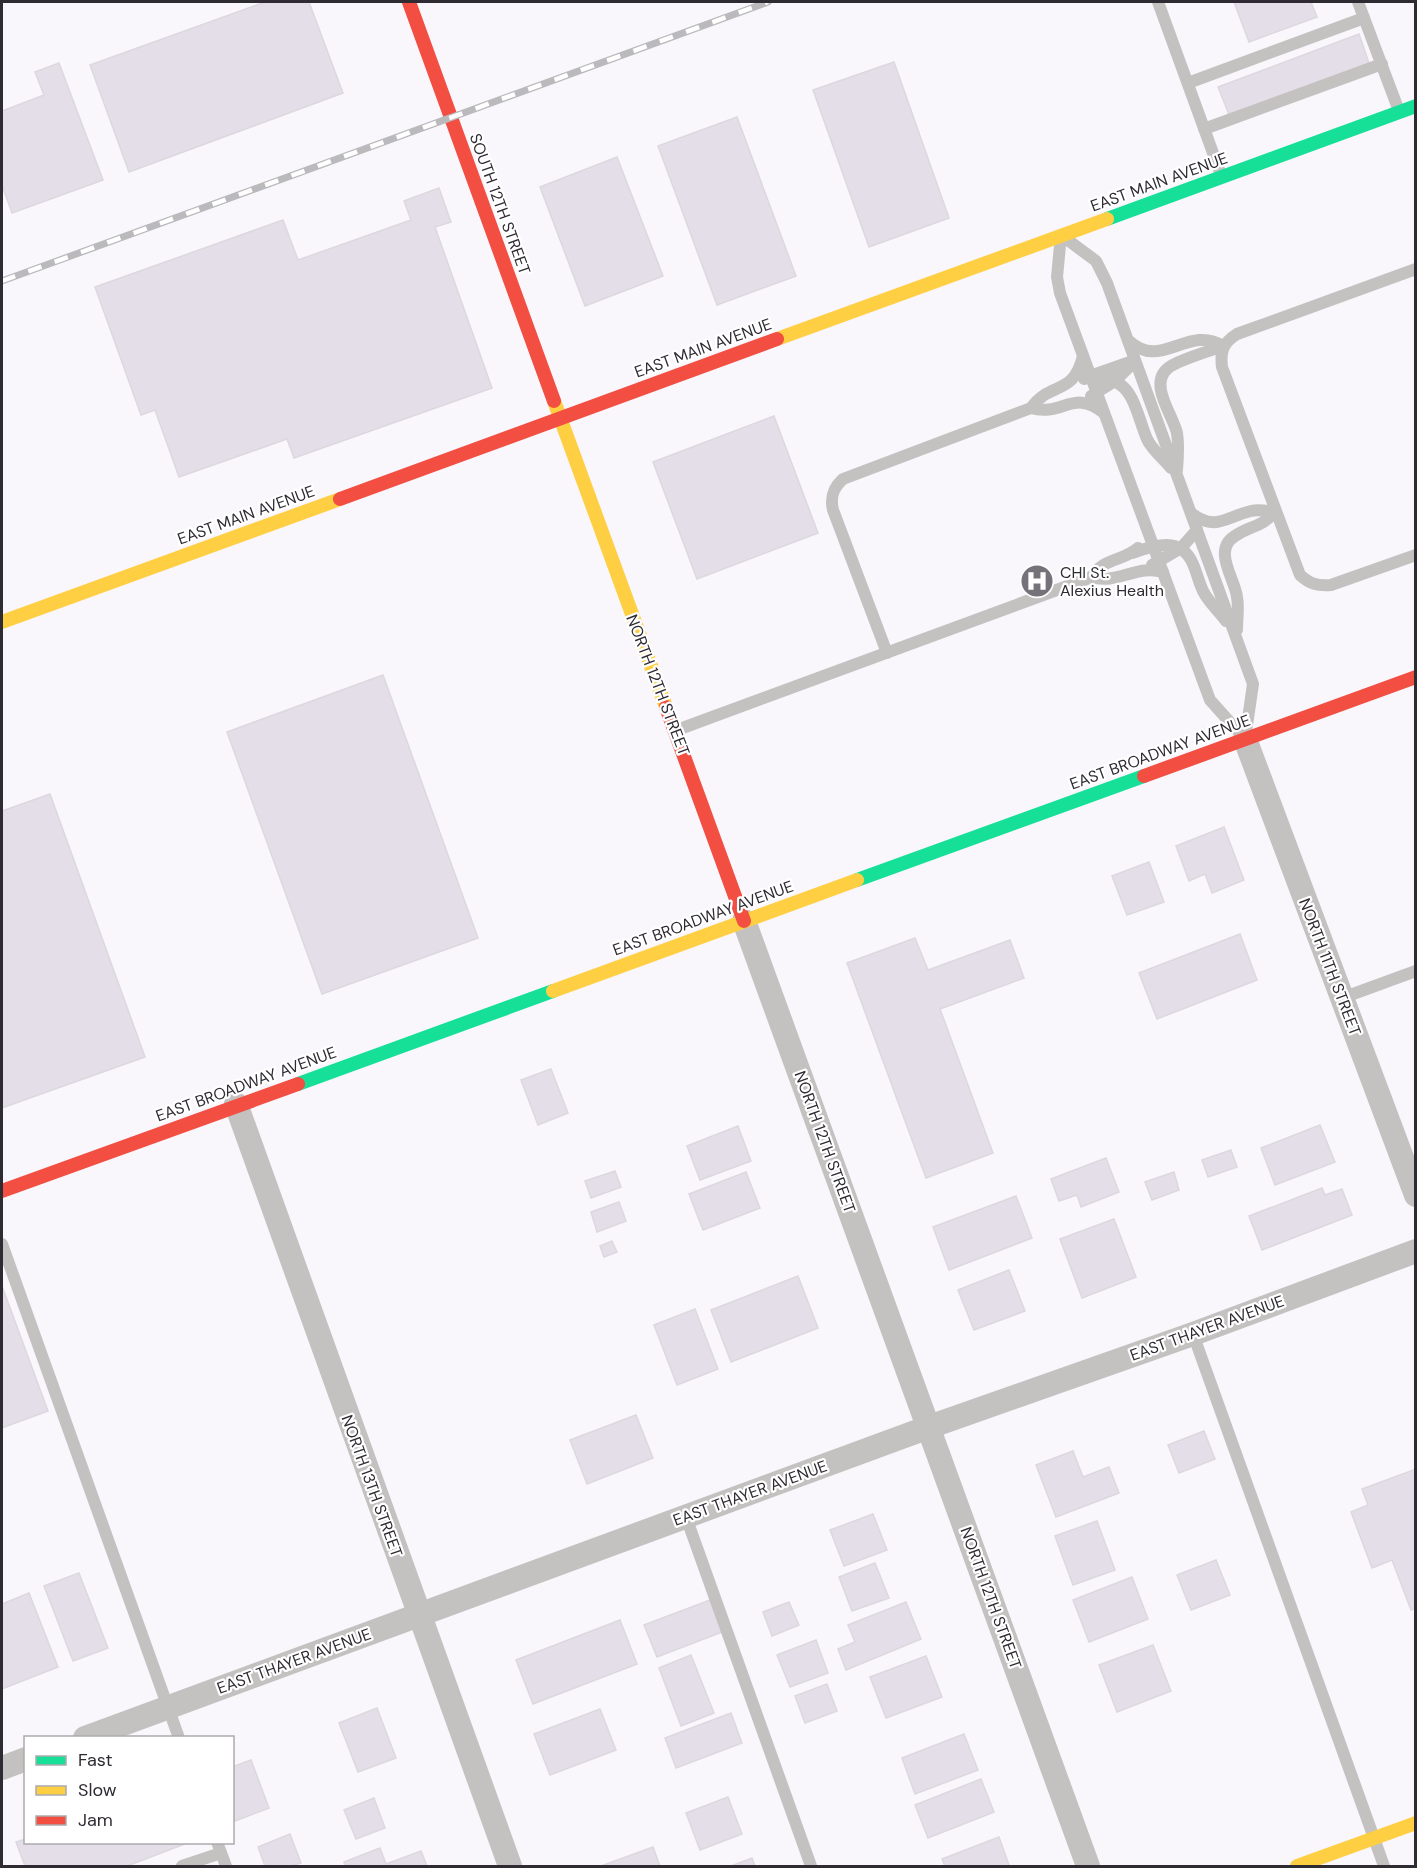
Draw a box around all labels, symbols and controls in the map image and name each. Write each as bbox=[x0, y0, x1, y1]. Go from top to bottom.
street label: SOUTH 12TH STREET bbox=[465, 130, 535, 278]
street label: EAST MAIN AVENUE bbox=[1088, 147, 1230, 217]
street label: EAST MAIN AVENUE bbox=[632, 313, 774, 383]
street label: EAST MAIN AVENUE bbox=[175, 480, 317, 550]
place label: CHI St. Alexius Health bbox=[1060, 562, 1164, 601]
hospital icon: CHI St. Alexius Health bbox=[1019, 563, 1055, 599]
street label: NORTH 12TH STREET bbox=[621, 611, 695, 759]
street label: EAST BROADWAY AVENUE bbox=[1067, 710, 1253, 794]
street label: EAST BROADWAY AVENUE bbox=[610, 876, 796, 960]
street label: NORTH 11TH STREET bbox=[1294, 895, 1366, 1039]
street label: EAST BROADWAY AVENUE bbox=[153, 1042, 339, 1126]
street label: NORTH 12TH STREET bbox=[790, 1068, 860, 1216]
street label: EAST THAYER AVENUE bbox=[1127, 1290, 1287, 1366]
street label: NORTH 13TH STREET bbox=[337, 1412, 407, 1560]
street label: EAST THAYER AVENUE bbox=[670, 1455, 830, 1531]
street label: NORTH 12TH STREET bbox=[956, 1524, 1026, 1672]
street label: EAST THAYER AVENUE bbox=[214, 1623, 374, 1699]
legend bbox=[24, 1736, 234, 1844]
text: Fast bbox=[78, 1748, 113, 1772]
text: Slow bbox=[78, 1778, 117, 1802]
text: Jam bbox=[78, 1808, 113, 1832]

